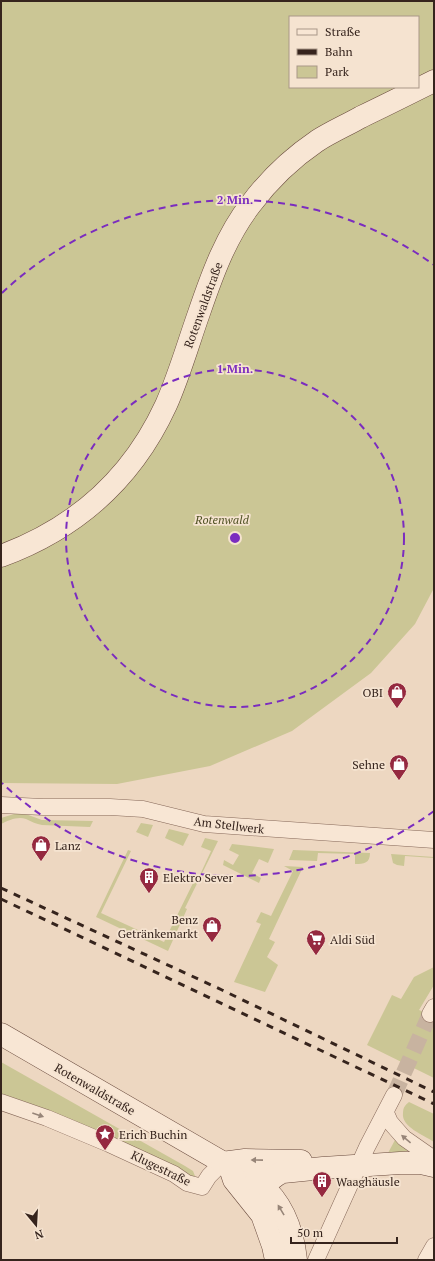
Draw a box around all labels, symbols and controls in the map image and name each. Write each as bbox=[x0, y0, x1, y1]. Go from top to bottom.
legend bbox=[289, 16, 419, 88]
text: Straße bbox=[325, 24, 360, 39]
text: Bahn bbox=[325, 44, 353, 59]
text: Park bbox=[325, 64, 350, 79]
text: 2 Min. bbox=[217, 192, 253, 207]
street label: Rotenwaldstraße bbox=[180, 260, 226, 350]
text: 1 Min. bbox=[217, 361, 253, 376]
park label: Rotenwald bbox=[194, 512, 250, 527]
centre of rings bbox=[228, 531, 242, 545]
shop icon: OBI bbox=[386, 681, 408, 709]
place label: OBI bbox=[363, 685, 383, 700]
shop icon: Sehne bbox=[388, 753, 410, 781]
place label: Sehne bbox=[352, 757, 385, 772]
street label: Am Stellwerk bbox=[193, 813, 266, 837]
shop icon: Lanz bbox=[30, 834, 52, 862]
place label: Lanz bbox=[55, 838, 81, 853]
building icon: Elektro Sever bbox=[138, 866, 160, 894]
place label: Elektro Sever bbox=[163, 870, 234, 885]
place label: Benz Getränkemarkt bbox=[118, 912, 199, 941]
shop icon: Benz Getränkemarkt bbox=[201, 915, 223, 943]
supermarket icon: Aldi Süd bbox=[305, 928, 327, 956]
place label: Aldi Süd bbox=[330, 932, 375, 947]
street label: Rotenwaldstraße bbox=[52, 1060, 138, 1118]
one-way arrow bbox=[32, 1112, 44, 1118]
place icon: Erich Buchin bbox=[94, 1123, 116, 1151]
place label: Erich Buchin bbox=[119, 1127, 187, 1142]
one-way arrow bbox=[401, 1135, 412, 1144]
street label: Klugestraße bbox=[129, 1147, 193, 1189]
one-way arrow bbox=[250, 1157, 263, 1163]
building icon: Waaghäusle bbox=[311, 1170, 333, 1198]
place label: Waaghäusle bbox=[336, 1174, 400, 1189]
north arrow bbox=[16, 1205, 56, 1245]
one-way arrow bbox=[277, 1205, 285, 1215]
scale bar bbox=[291, 1219, 397, 1245]
text: 50 m bbox=[297, 1225, 324, 1240]
text: N bbox=[32, 1227, 45, 1243]

